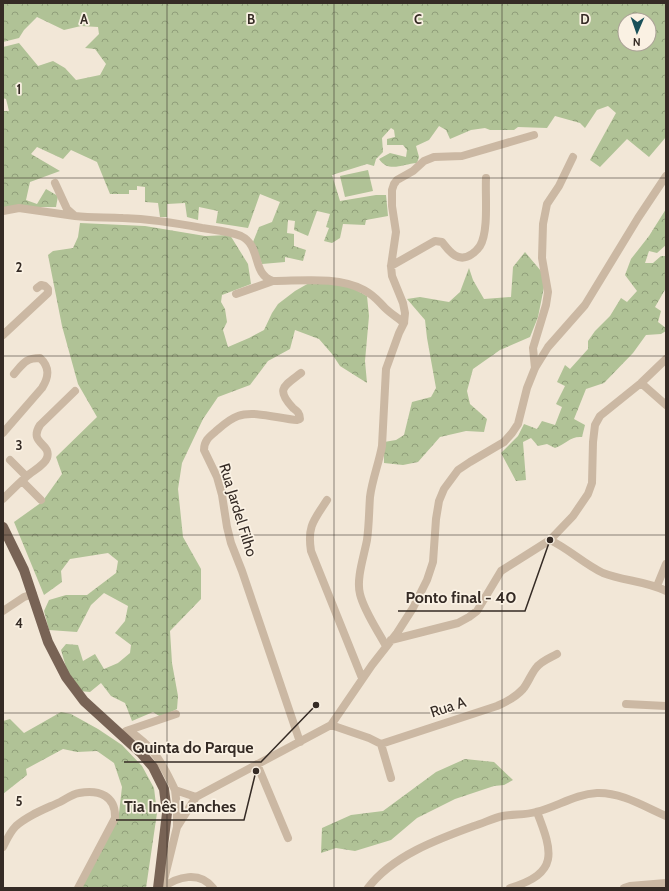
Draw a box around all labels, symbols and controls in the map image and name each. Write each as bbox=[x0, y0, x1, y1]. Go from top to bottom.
text: A bbox=[80, 11, 89, 27]
text: B bbox=[247, 11, 255, 27]
text: C bbox=[414, 11, 422, 27]
text: D bbox=[580, 11, 590, 27]
north arrow bbox=[617, 12, 657, 52]
text: N bbox=[633, 35, 641, 49]
text: 1 bbox=[17, 81, 21, 97]
text: 2 bbox=[16, 259, 23, 275]
text: 3 bbox=[15, 437, 23, 453]
street label: Rua Jardel Filho bbox=[215, 461, 261, 559]
callout: Ponto final - 40 bbox=[398, 583, 525, 611]
text: Ponto final - 40 bbox=[405, 588, 517, 607]
text: 4 bbox=[15, 615, 23, 631]
street label: Rua A bbox=[428, 693, 469, 721]
callout: Quinta do Parque bbox=[124, 734, 261, 762]
text: Quinta do Parque bbox=[132, 738, 254, 757]
callout: Tia Inês Lanches bbox=[116, 792, 244, 820]
text: 5 bbox=[16, 793, 23, 809]
text: Tia Inês Lanches bbox=[124, 797, 236, 816]

